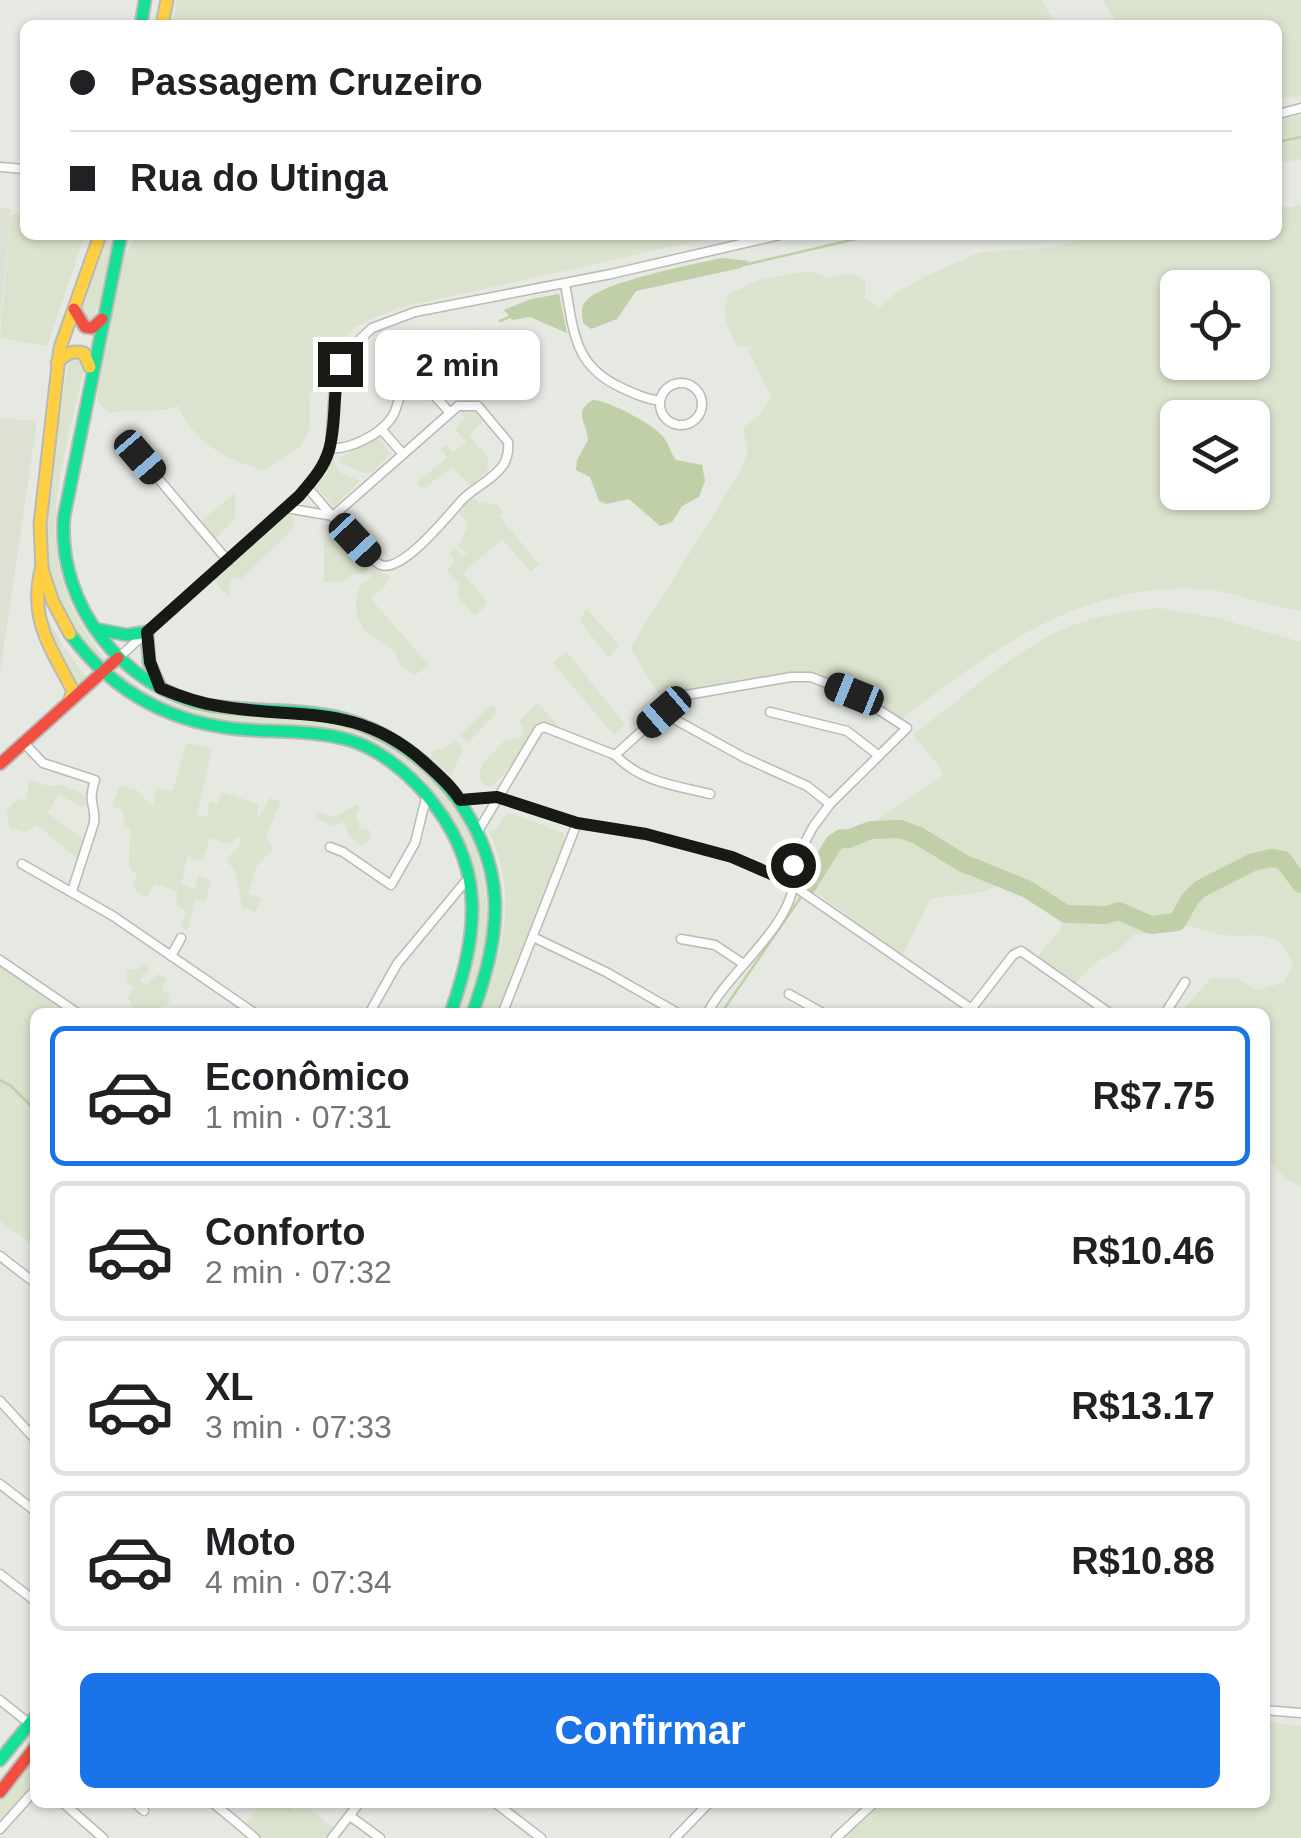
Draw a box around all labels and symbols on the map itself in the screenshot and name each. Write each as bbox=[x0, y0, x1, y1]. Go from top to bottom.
callout: 2 min bbox=[375, 329, 540, 399]
route end bbox=[318, 342, 363, 387]
car bbox=[109, 425, 171, 489]
car bbox=[324, 508, 386, 572]
car bbox=[821, 669, 887, 719]
car bbox=[632, 681, 696, 743]
route start bbox=[771, 843, 816, 888]

